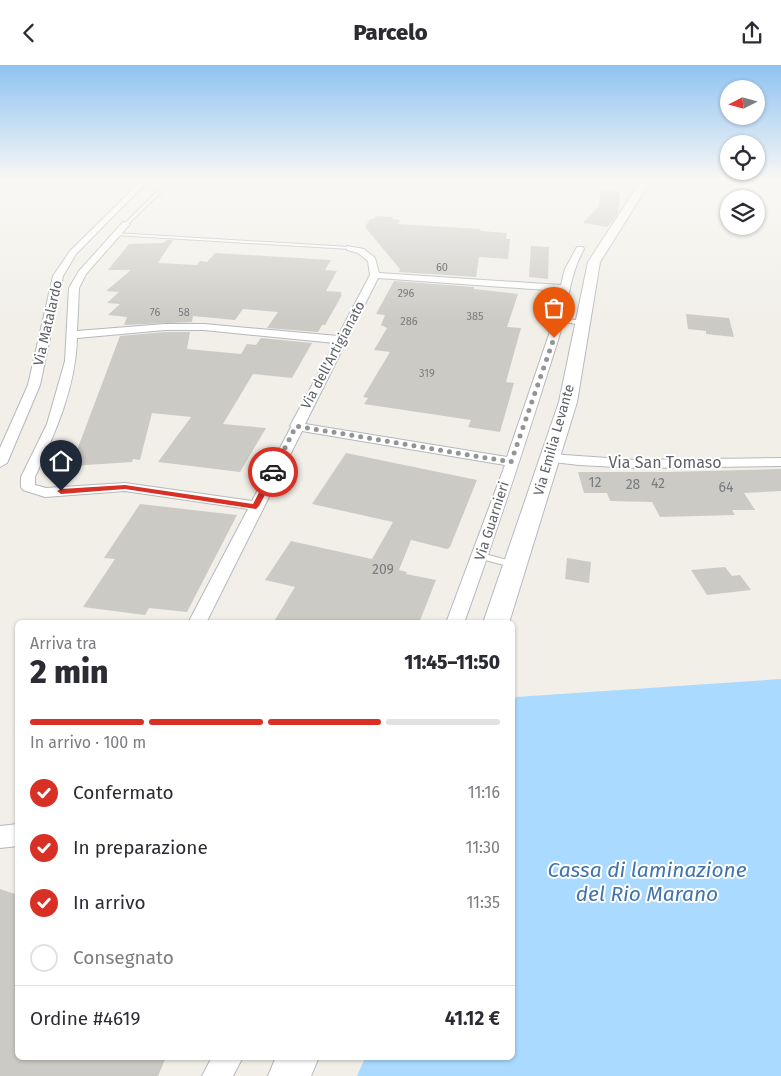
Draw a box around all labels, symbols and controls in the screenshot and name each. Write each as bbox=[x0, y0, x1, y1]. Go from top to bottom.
icon: back bbox=[15, 19, 43, 47]
text: Parcelo bbox=[353, 19, 428, 46]
icon: share bbox=[738, 19, 766, 47]
north arrow bbox=[720, 80, 765, 125]
map controls bbox=[720, 80, 765, 235]
button: locate bbox=[720, 135, 765, 180]
button: layers bbox=[720, 190, 765, 235]
house number: 60 bbox=[436, 261, 448, 274]
street label: Via Matalardo bbox=[30, 279, 66, 367]
house number: 296 bbox=[398, 287, 415, 300]
pin bbox=[533, 287, 575, 338]
icon: bag bbox=[540, 294, 568, 322]
street label: Via dell'Artigianato bbox=[297, 298, 369, 412]
house number: 76 bbox=[150, 306, 160, 319]
house number: 58 bbox=[178, 306, 190, 319]
house number: 385 bbox=[466, 310, 484, 323]
house number: 286 bbox=[400, 315, 418, 328]
house number: 319 bbox=[419, 367, 435, 380]
street label: Via Emilia Levante bbox=[530, 382, 578, 498]
pin bbox=[40, 440, 82, 491]
icon: home bbox=[47, 447, 75, 475]
courier bbox=[248, 447, 298, 497]
street label: Via San Tomaso bbox=[608, 453, 722, 472]
icon: car bbox=[259, 458, 287, 486]
house number: 12 bbox=[589, 474, 602, 491]
house number: 42 bbox=[651, 475, 665, 492]
house number: 28 bbox=[626, 476, 641, 493]
street label: Via Guarnieri bbox=[471, 479, 513, 563]
house number: 64 bbox=[719, 479, 734, 496]
house number: 209 bbox=[372, 561, 394, 578]
text: Arriva tra bbox=[30, 634, 97, 653]
text: 11:45–11:50 bbox=[404, 651, 500, 674]
text: 2 min bbox=[30, 653, 108, 691]
text: In arrivo · 100 m bbox=[30, 733, 146, 752]
icon: check bbox=[30, 779, 58, 807]
text: Confermato bbox=[73, 781, 174, 804]
text: 11:16 bbox=[468, 783, 500, 802]
icon: check bbox=[30, 834, 58, 862]
text: In preparazione bbox=[73, 836, 208, 859]
text: 11:30 bbox=[465, 838, 500, 857]
water label: Cassa di laminazione del Rio Marano bbox=[547, 857, 747, 907]
icon: check bbox=[30, 889, 58, 917]
text: In arrivo bbox=[73, 891, 146, 914]
text: 11:35 bbox=[466, 893, 500, 912]
text: Consegnato bbox=[73, 946, 174, 969]
text: Ordine #4619 bbox=[30, 1007, 141, 1030]
text: 41.12 € bbox=[445, 1007, 500, 1030]

